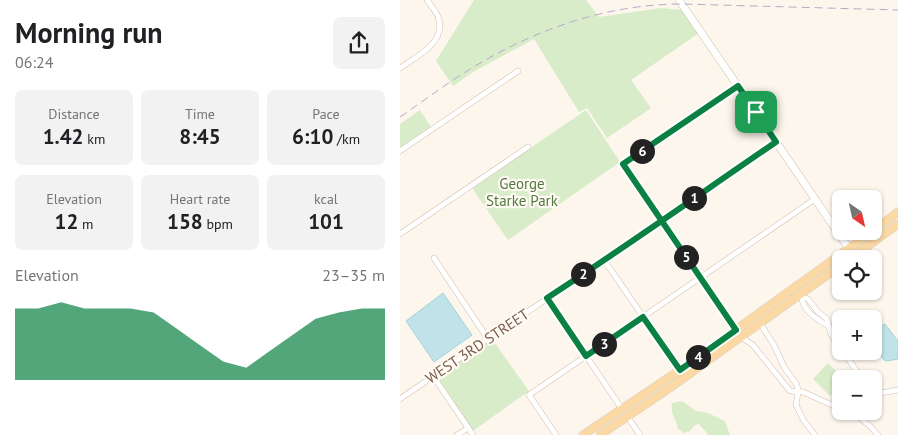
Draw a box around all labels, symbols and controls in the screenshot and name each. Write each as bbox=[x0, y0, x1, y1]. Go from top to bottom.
text: Morning run bbox=[15, 14, 163, 51]
button: share bbox=[333, 17, 385, 69]
text: 06:24 bbox=[15, 52, 53, 72]
pin bbox=[735, 91, 777, 133]
icon: arrive bbox=[742, 98, 770, 126]
text: Distance bbox=[48, 105, 100, 123]
text: Time bbox=[185, 105, 215, 123]
text: Pace bbox=[312, 105, 340, 123]
text: 1.42 bbox=[43, 123, 84, 150]
text: 8:45 bbox=[179, 123, 221, 150]
text: 6:10 bbox=[292, 123, 333, 150]
text: km bbox=[84, 130, 105, 148]
text: /km bbox=[333, 130, 360, 148]
pin: 6 bbox=[630, 138, 654, 164]
text: 6 bbox=[639, 142, 646, 160]
park label: George Starke Park bbox=[486, 174, 559, 210]
pin: 1 bbox=[682, 186, 706, 210]
text: 1 bbox=[691, 189, 698, 207]
text: Elevation bbox=[46, 190, 102, 208]
text: Heart rate bbox=[170, 190, 230, 208]
text: kcal bbox=[314, 190, 338, 208]
north arrow bbox=[832, 190, 882, 240]
map controls bbox=[832, 190, 882, 420]
text: 12 bbox=[55, 208, 78, 235]
text: 158 bbox=[167, 208, 203, 235]
text: 101 bbox=[308, 208, 344, 235]
text: m bbox=[78, 215, 93, 233]
text: bpm bbox=[203, 215, 233, 233]
pin: 5 bbox=[674, 244, 698, 270]
text: 5 bbox=[683, 248, 690, 266]
button: locate bbox=[832, 250, 882, 300]
pin: 2 bbox=[570, 262, 596, 286]
text: Elevation bbox=[15, 265, 79, 285]
text: 23–35 m bbox=[322, 265, 385, 285]
text: 2 bbox=[580, 265, 587, 283]
street label: WEST 3RD STREET bbox=[422, 304, 533, 388]
button: + bbox=[832, 310, 882, 360]
pin: 3 bbox=[592, 332, 616, 356]
text: 3 bbox=[601, 335, 608, 353]
pin: 4 bbox=[686, 344, 710, 370]
text: 4 bbox=[695, 348, 702, 366]
button: − bbox=[832, 370, 882, 420]

